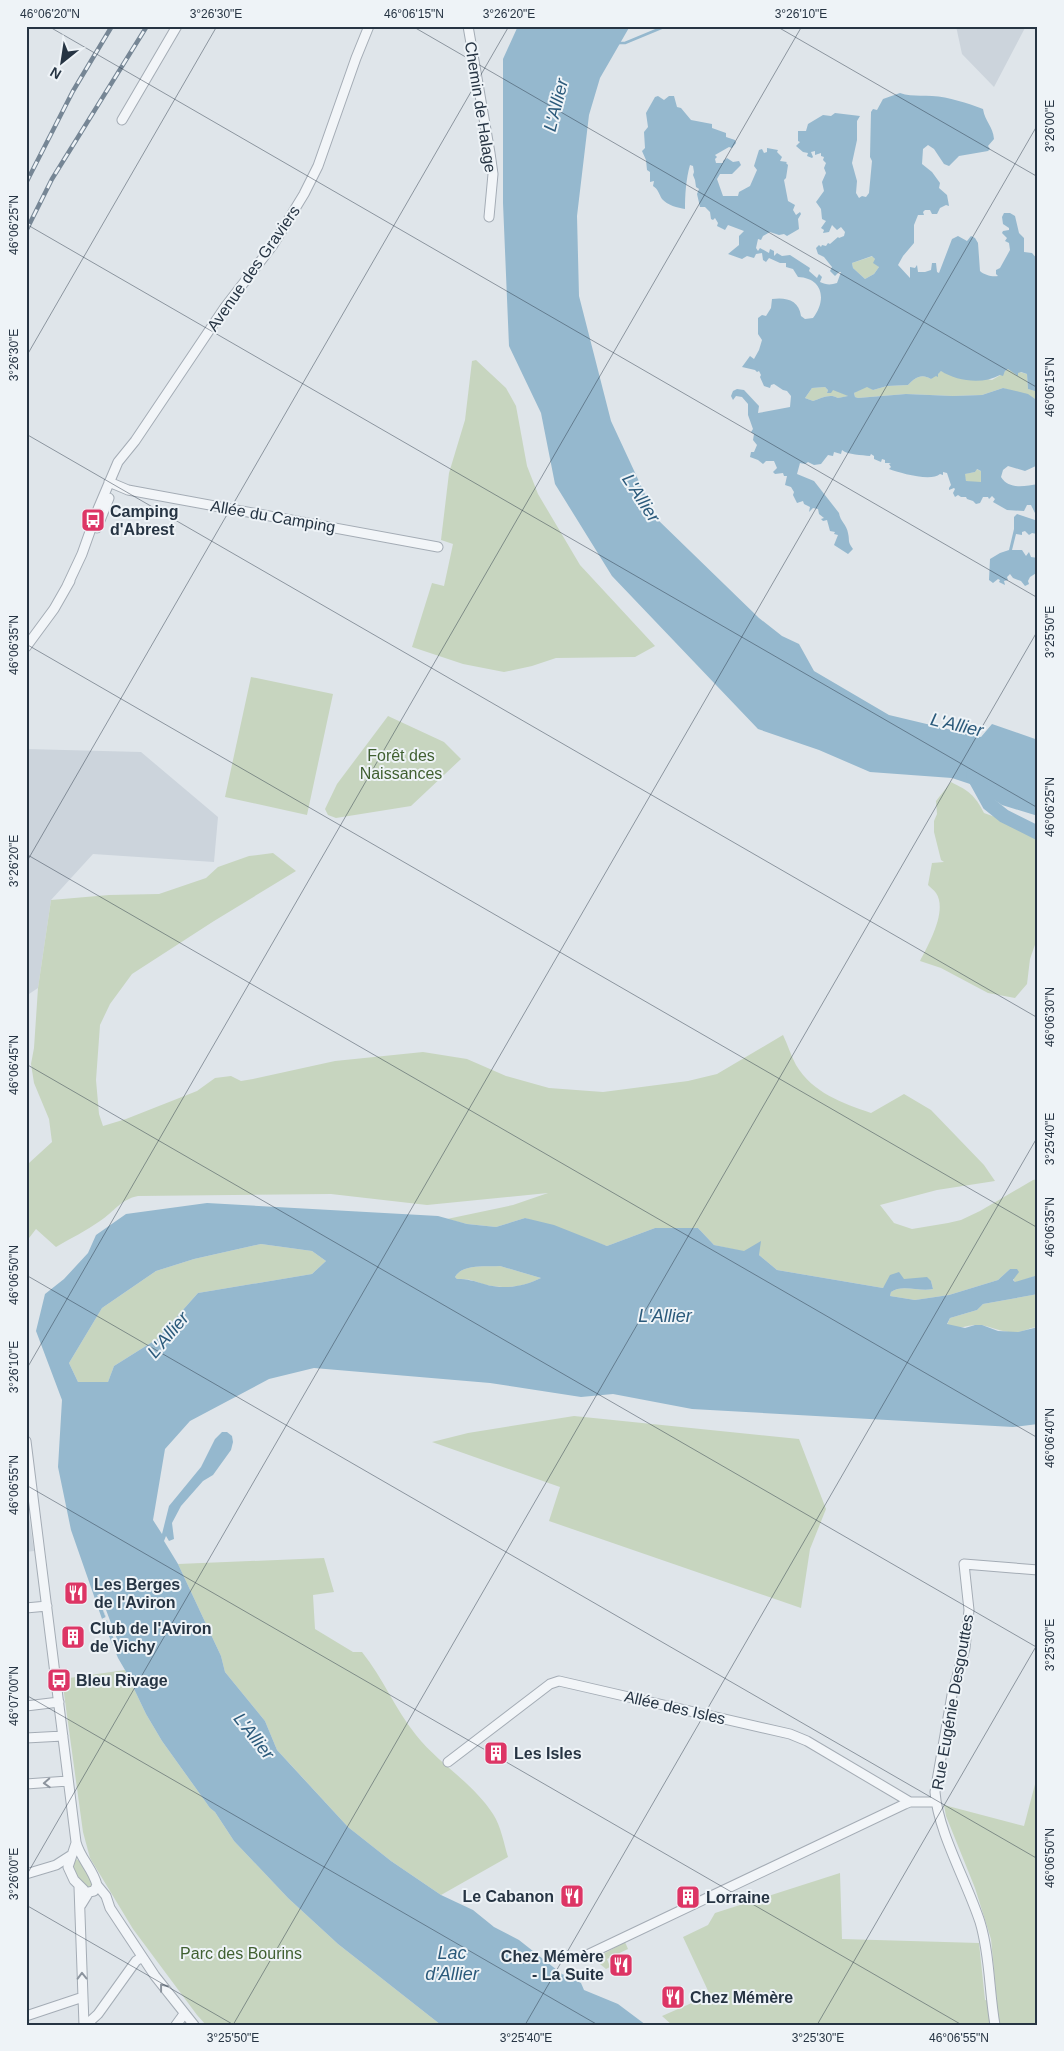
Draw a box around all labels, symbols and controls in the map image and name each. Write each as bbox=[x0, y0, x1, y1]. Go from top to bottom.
text: 46°06'20"N bbox=[20, 7, 80, 21]
text: 3°26'30"E bbox=[190, 7, 242, 21]
text: 46°06'15"N bbox=[384, 7, 444, 21]
text: 3°26'20"E bbox=[483, 7, 535, 21]
text: 3°26'10"E bbox=[775, 7, 827, 21]
north arrow bbox=[38, 38, 88, 88]
street label: Chemin de Halage bbox=[462, 40, 499, 174]
text: N bbox=[47, 64, 64, 83]
water label: L'Allier bbox=[540, 76, 572, 133]
text: 3°26'00"E bbox=[1043, 100, 1057, 152]
text: 46°06'25"N bbox=[7, 195, 21, 255]
street label: Avenue des Graviers bbox=[204, 202, 303, 334]
text: 3°26'30"E bbox=[7, 329, 21, 381]
text: 46°06'15"N bbox=[1043, 357, 1057, 417]
water label: L'Allier bbox=[618, 470, 664, 527]
street label: Allée du Camping bbox=[209, 497, 337, 536]
place label: Camping d'Abrest bbox=[110, 503, 178, 538]
bus stop icon: Camping d'Abrest bbox=[80, 507, 106, 533]
text: 3°25'50"E bbox=[1043, 606, 1057, 658]
text: 46°06'35"N bbox=[7, 615, 21, 675]
water label: L'Allier bbox=[929, 709, 986, 741]
park label: Forêt des Naissances bbox=[360, 747, 442, 782]
text: 46°06'25"N bbox=[1043, 777, 1057, 837]
text: 3°26'20"E bbox=[7, 835, 21, 887]
text: 46°06'30"N bbox=[1043, 987, 1057, 1047]
text: 46°06'45"N bbox=[7, 1035, 21, 1095]
text: 3°25'40"E bbox=[1043, 1113, 1057, 1165]
text: 46°06'35"N bbox=[1043, 1197, 1057, 1257]
text: 46°06'50"N bbox=[7, 1245, 21, 1305]
water label: L'Allier bbox=[638, 1306, 693, 1326]
water label: L'Allier bbox=[143, 1307, 193, 1362]
text: 3°26'10"E bbox=[7, 1341, 21, 1393]
text: 46°06'40"N bbox=[1043, 1408, 1057, 1468]
text: 46°06'55"N bbox=[7, 1455, 21, 1515]
place label: Les Berges de l'Aviron bbox=[94, 1576, 180, 1611]
restaurant icon: Les Berges de l'Aviron bbox=[63, 1580, 89, 1606]
street label: Rue Eugénie Desgouttes bbox=[929, 1613, 976, 1791]
text: 3°25'30"E bbox=[1043, 1619, 1057, 1671]
place label: Club de l'Aviron de Vichy bbox=[90, 1620, 211, 1655]
building icon: Club de l'Aviron de Vichy bbox=[60, 1624, 86, 1650]
text: 46°07'00"N bbox=[7, 1666, 21, 1726]
bus stop icon: Bleu Rivage bbox=[46, 1667, 72, 1693]
place label: Bleu Rivage bbox=[76, 1672, 168, 1689]
street label: Allée des Isles bbox=[623, 1688, 727, 1727]
water label: L'Allier bbox=[230, 1709, 279, 1764]
building icon: Les Isles bbox=[483, 1740, 509, 1766]
place label: Les Isles bbox=[514, 1745, 582, 1762]
one-way arrow bbox=[43, 1777, 51, 1788]
text: 46°06'50"N bbox=[1043, 1828, 1057, 1888]
text: 3°26'00"E bbox=[7, 1848, 21, 1900]
restaurant icon: Le Cabanon bbox=[559, 1883, 585, 1909]
building icon: Lorraine bbox=[675, 1884, 701, 1910]
place label: Le Cabanon bbox=[462, 1888, 554, 1905]
place label: Lorraine bbox=[706, 1889, 770, 1906]
water label: Lac d'Allier bbox=[425, 1943, 480, 1984]
park label: Parc des Bourins bbox=[180, 1945, 302, 1962]
place label: Chez Mémère - La Suite bbox=[501, 1948, 604, 1983]
restaurant icon: Chez Mémère - La Suite bbox=[608, 1952, 634, 1978]
one-way arrow bbox=[77, 1972, 88, 1980]
one-way arrow bbox=[161, 1984, 169, 1993]
restaurant icon: Chez Mémère bbox=[660, 1984, 686, 2010]
place label: Chez Mémère bbox=[690, 1989, 793, 2006]
text: 3°25'50"E bbox=[207, 2031, 259, 2045]
text: 3°25'40"E bbox=[500, 2031, 552, 2045]
text: 3°25'30"E bbox=[792, 2031, 844, 2045]
text: 46°06'55"N bbox=[929, 2031, 989, 2045]

